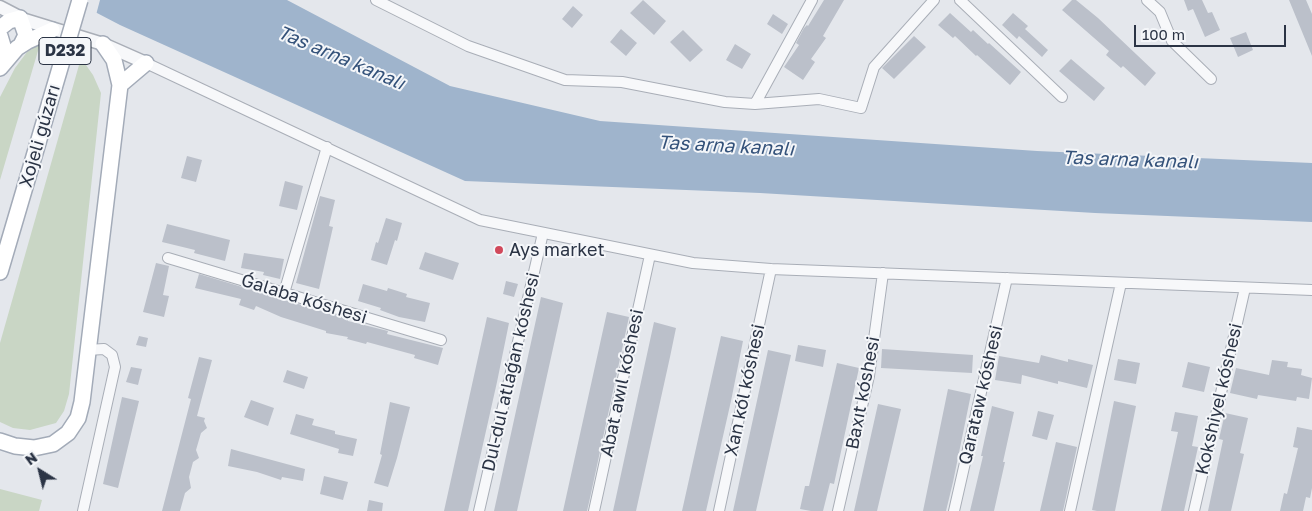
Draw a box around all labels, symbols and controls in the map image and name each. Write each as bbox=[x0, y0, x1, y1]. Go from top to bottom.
scale bar bbox=[1137, 15, 1290, 47]
water label: Tas arna kanalı bbox=[274, 21, 408, 95]
text: 100 m bbox=[1142, 25, 1185, 43]
road number: D232 bbox=[39, 37, 91, 64]
street label: Xojeli gúzarı bbox=[15, 82, 65, 190]
water label: Tas arna kanalı bbox=[658, 131, 794, 161]
water label: Tas arna kanalı bbox=[1062, 146, 1198, 174]
place label: Ays market bbox=[509, 239, 605, 261]
marker: Ays market bbox=[493, 244, 505, 256]
street label: Ǵalaba kóshesi bbox=[238, 270, 370, 328]
street label: Dul-dul atlaǵan kóshesi bbox=[478, 270, 544, 474]
street label: Abat awıl kóshesi bbox=[596, 307, 648, 459]
street label: Kokshiyel kóshesi bbox=[1191, 321, 1247, 477]
street label: Xan kól kóshesi bbox=[720, 322, 770, 458]
street label: Qarataw kóshesi bbox=[954, 323, 1008, 467]
street label: Baxıt kóshesi bbox=[841, 335, 885, 451]
north arrow bbox=[15, 446, 65, 496]
text: N bbox=[22, 448, 40, 468]

